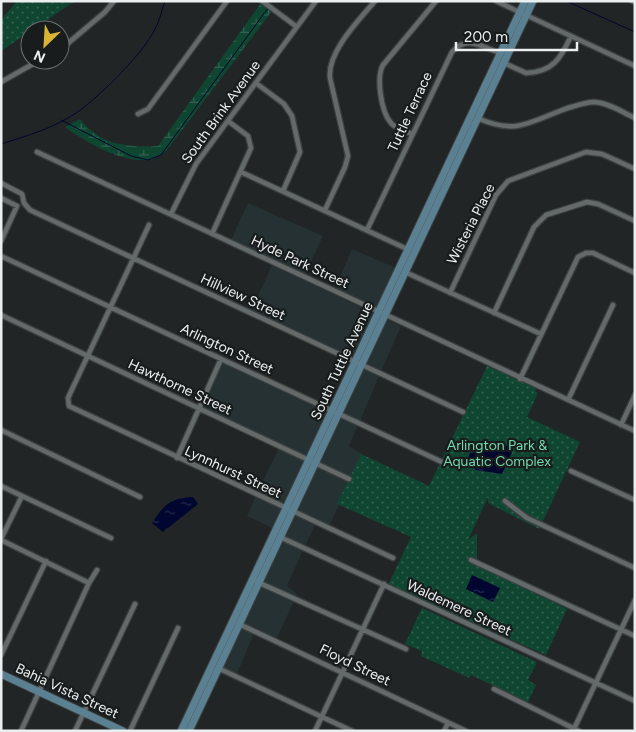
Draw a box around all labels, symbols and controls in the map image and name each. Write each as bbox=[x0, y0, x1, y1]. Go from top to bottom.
north arrow bbox=[20, 20, 70, 70]
scale bar bbox=[456, 20, 577, 52]
text: 200 m bbox=[464, 28, 508, 46]
text: N bbox=[31, 46, 48, 66]
street label: South Brink Avenue bbox=[178, 57, 264, 167]
street label: Tuttle Terrace bbox=[384, 69, 436, 155]
street label: Wisteria Place bbox=[443, 181, 499, 267]
street label: Hyde Park Street bbox=[248, 232, 352, 292]
street label: Hillview Street bbox=[198, 270, 288, 324]
street label: South Tuttle Avenue bbox=[307, 299, 377, 423]
street label: Arlington Street bbox=[178, 320, 276, 378]
street label: Hawthorne Street bbox=[125, 356, 235, 418]
park label: Arlington Park & Aquatic Complex bbox=[443, 437, 551, 470]
street label: Lynnhurst Street bbox=[182, 442, 284, 502]
street label: Waldemere Street bbox=[404, 576, 514, 640]
street label: Floyd Street bbox=[317, 641, 393, 689]
street label: Bahia Vista Street bbox=[13, 660, 121, 722]

